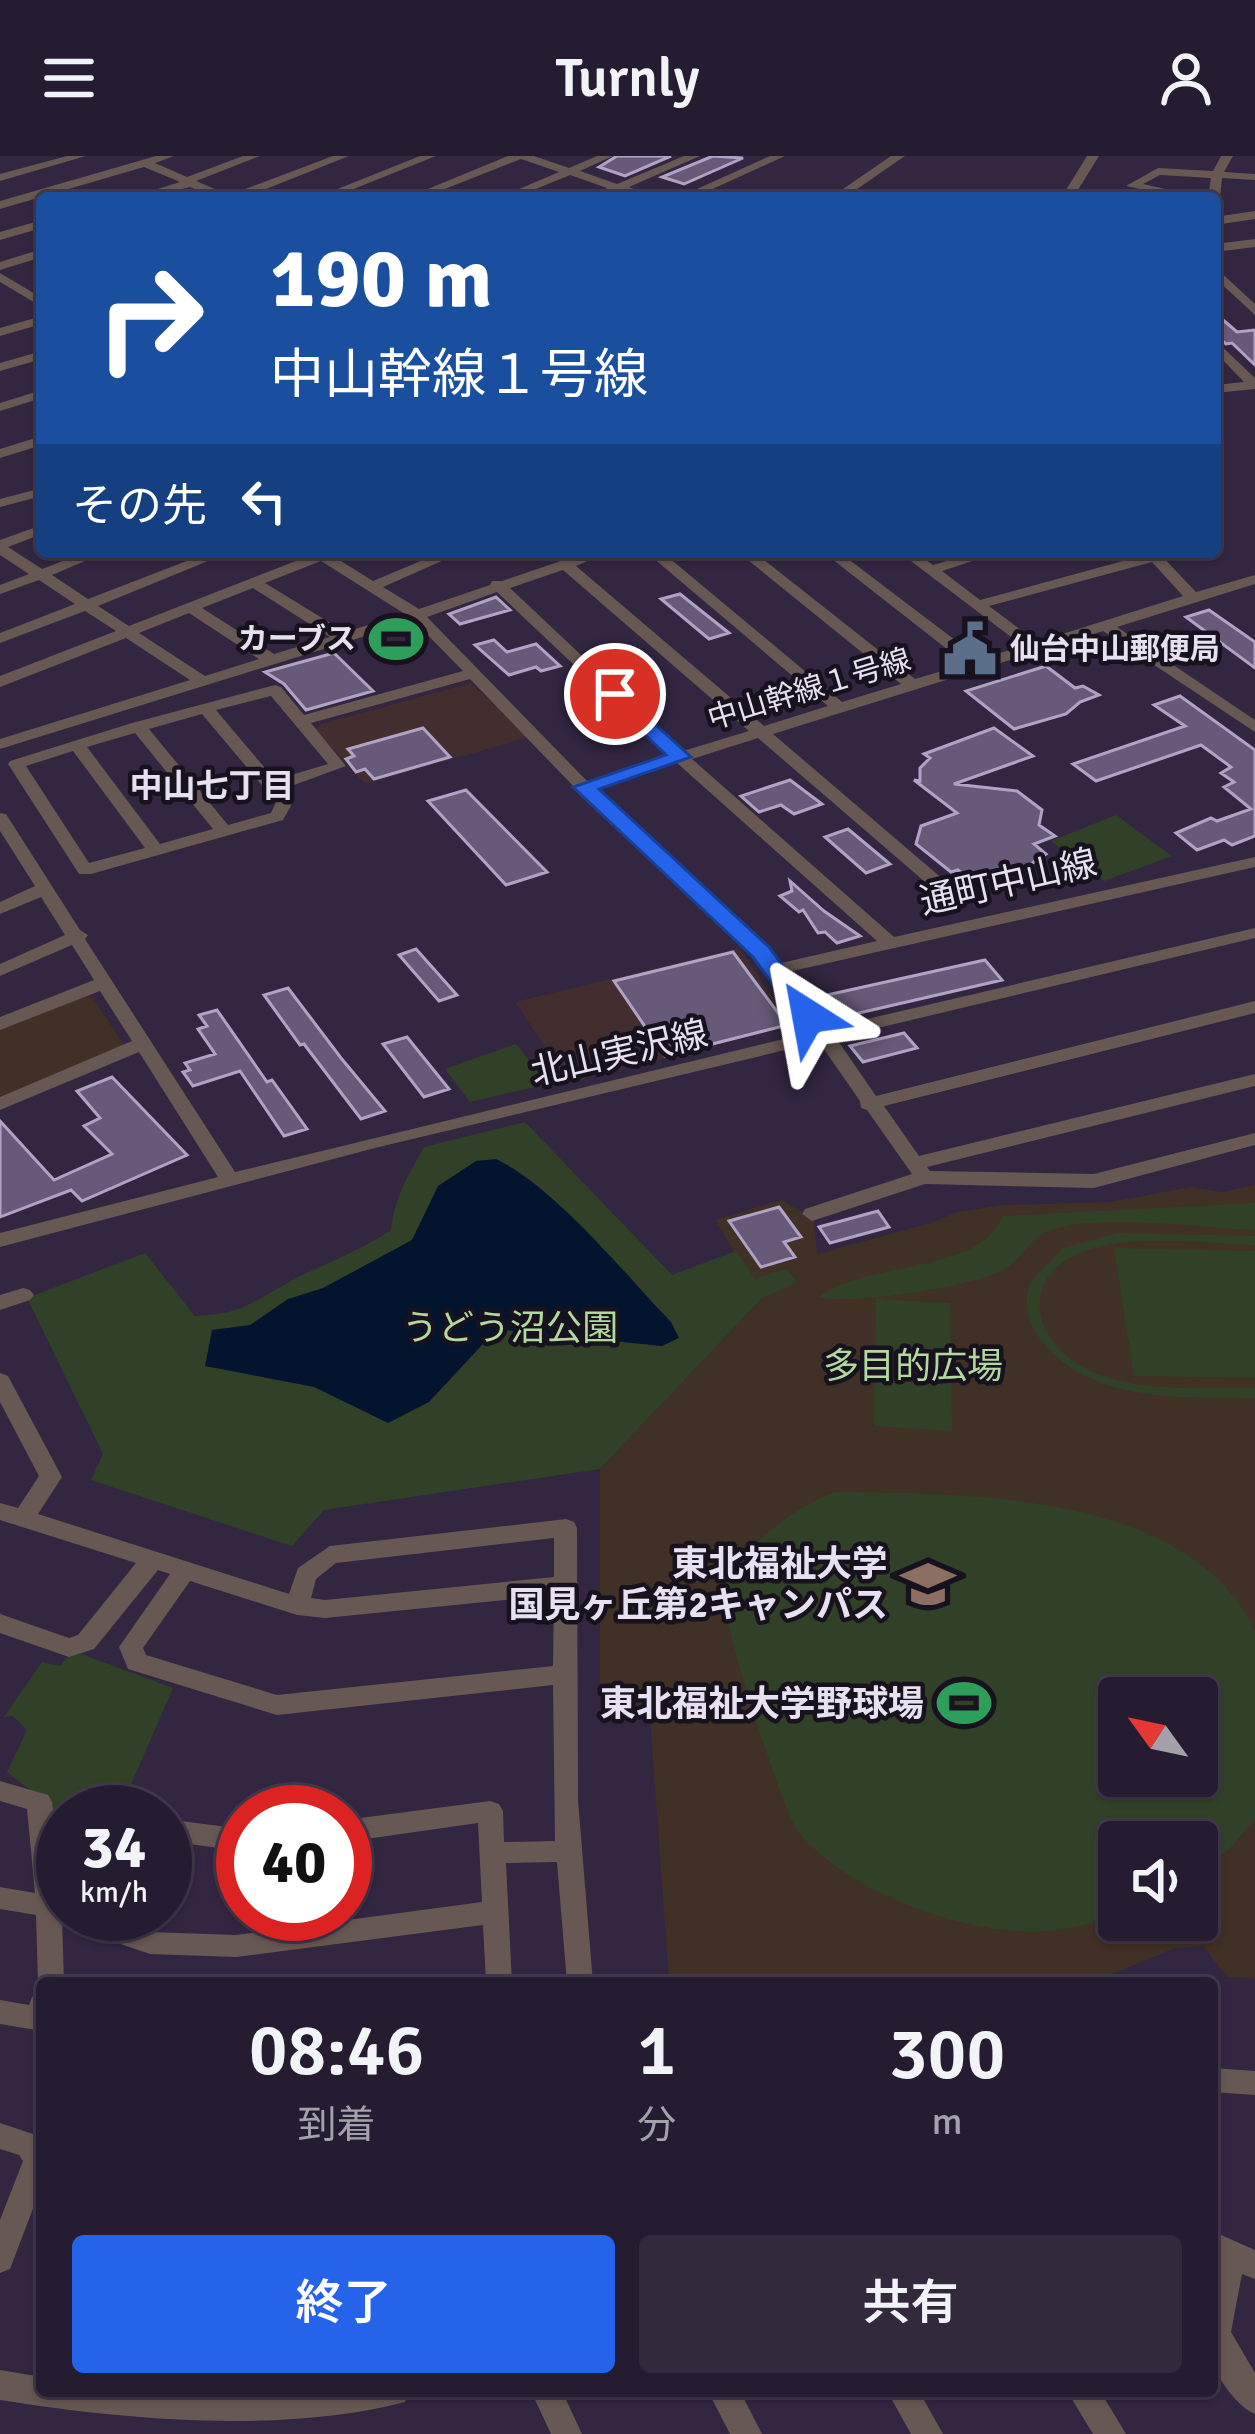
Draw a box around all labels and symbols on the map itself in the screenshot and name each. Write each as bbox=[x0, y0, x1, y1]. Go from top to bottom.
sports icon: カーブス bbox=[367, 610, 425, 668]
public building icon: 仙台中山郵便局 bbox=[941, 620, 999, 678]
place label: カーブス bbox=[238, 621, 356, 658]
place label: 仙台中山郵便局 bbox=[1010, 631, 1220, 668]
street label: 中山幹線１号線 bbox=[703, 641, 915, 738]
pin bbox=[564, 643, 666, 745]
district label: 中山七丁目 bbox=[130, 766, 295, 807]
street label: 通町中山線 bbox=[916, 840, 1101, 925]
position arrow bbox=[745, 953, 871, 1079]
street label: 北山実沢線 bbox=[527, 1011, 712, 1096]
park label: うどう沼公園 bbox=[402, 1306, 618, 1351]
park label: 多目的広場 bbox=[823, 1344, 1003, 1389]
place label: 東北福祉大学 国見ヶ丘第2キャンパス bbox=[509, 1542, 888, 1628]
school or university icon: 東北福祉大学 国見ヶ丘第2キャンパス bbox=[899, 1555, 957, 1613]
sports icon: 東北福祉大学野球場 bbox=[935, 1674, 993, 1732]
north arrow bbox=[1098, 1677, 1218, 1797]
place label: 東北福祉大学野球場 bbox=[600, 1682, 924, 1727]
speed limit sign: 40 bbox=[216, 1785, 372, 1941]

